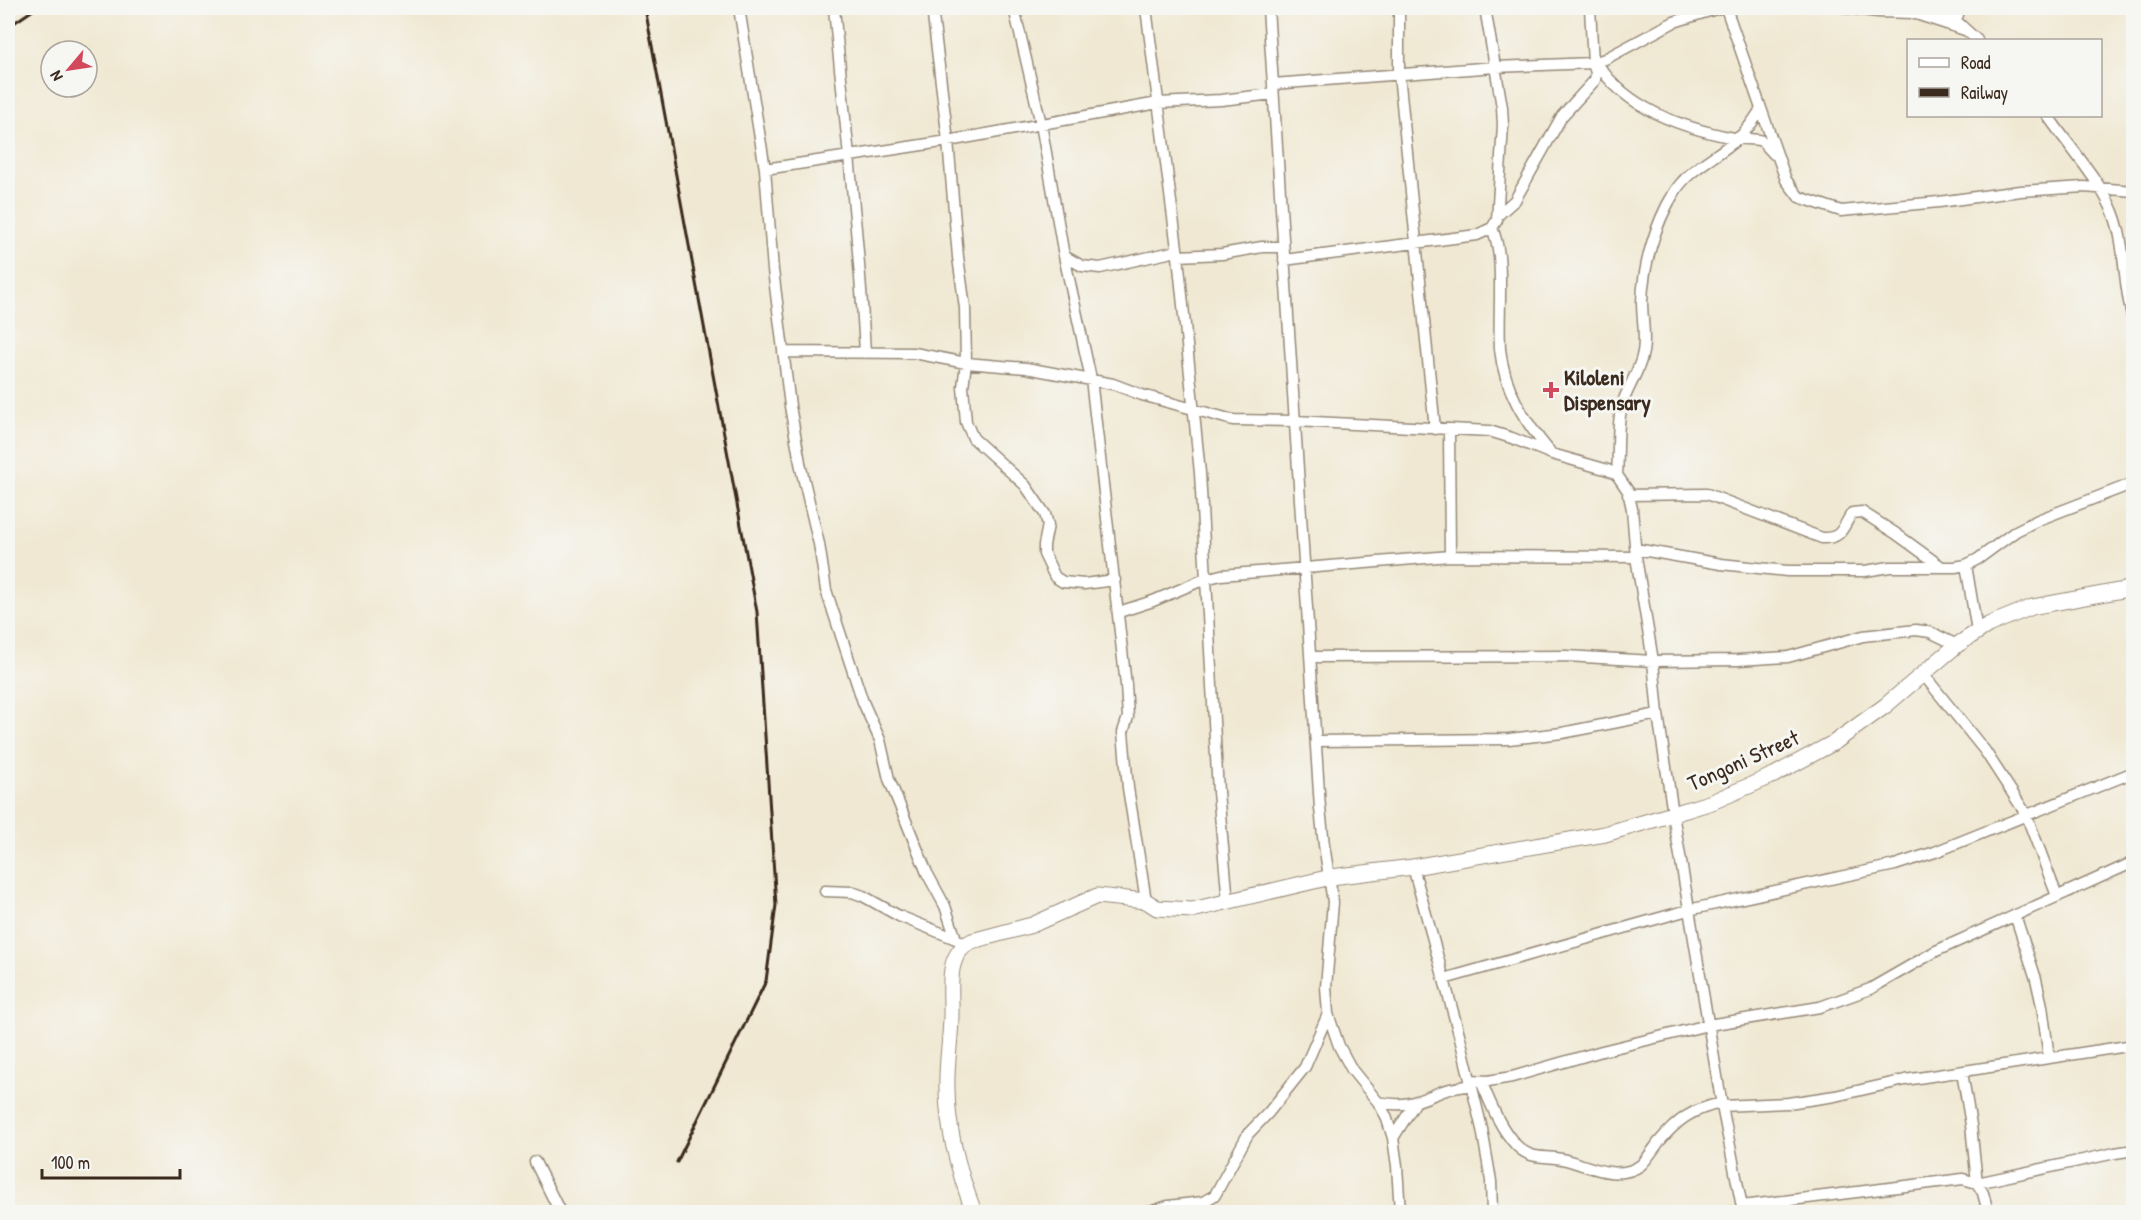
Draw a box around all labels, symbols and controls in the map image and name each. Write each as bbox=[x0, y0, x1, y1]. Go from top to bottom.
north arrow bbox=[39, 39, 99, 99]
legend bbox=[1907, 39, 2102, 117]
text: Road bbox=[1961, 50, 1991, 75]
text: N bbox=[44, 67, 68, 85]
text: Railway bbox=[1961, 80, 2008, 105]
place label: Kiloleni Dispensary bbox=[1564, 362, 1652, 418]
marker: Kiloleni Dispensary bbox=[1542, 381, 1560, 399]
street label: Tongoni Street bbox=[1683, 722, 1804, 798]
scale bar bbox=[42, 1142, 180, 1180]
text: 100 m bbox=[51, 1150, 90, 1175]

